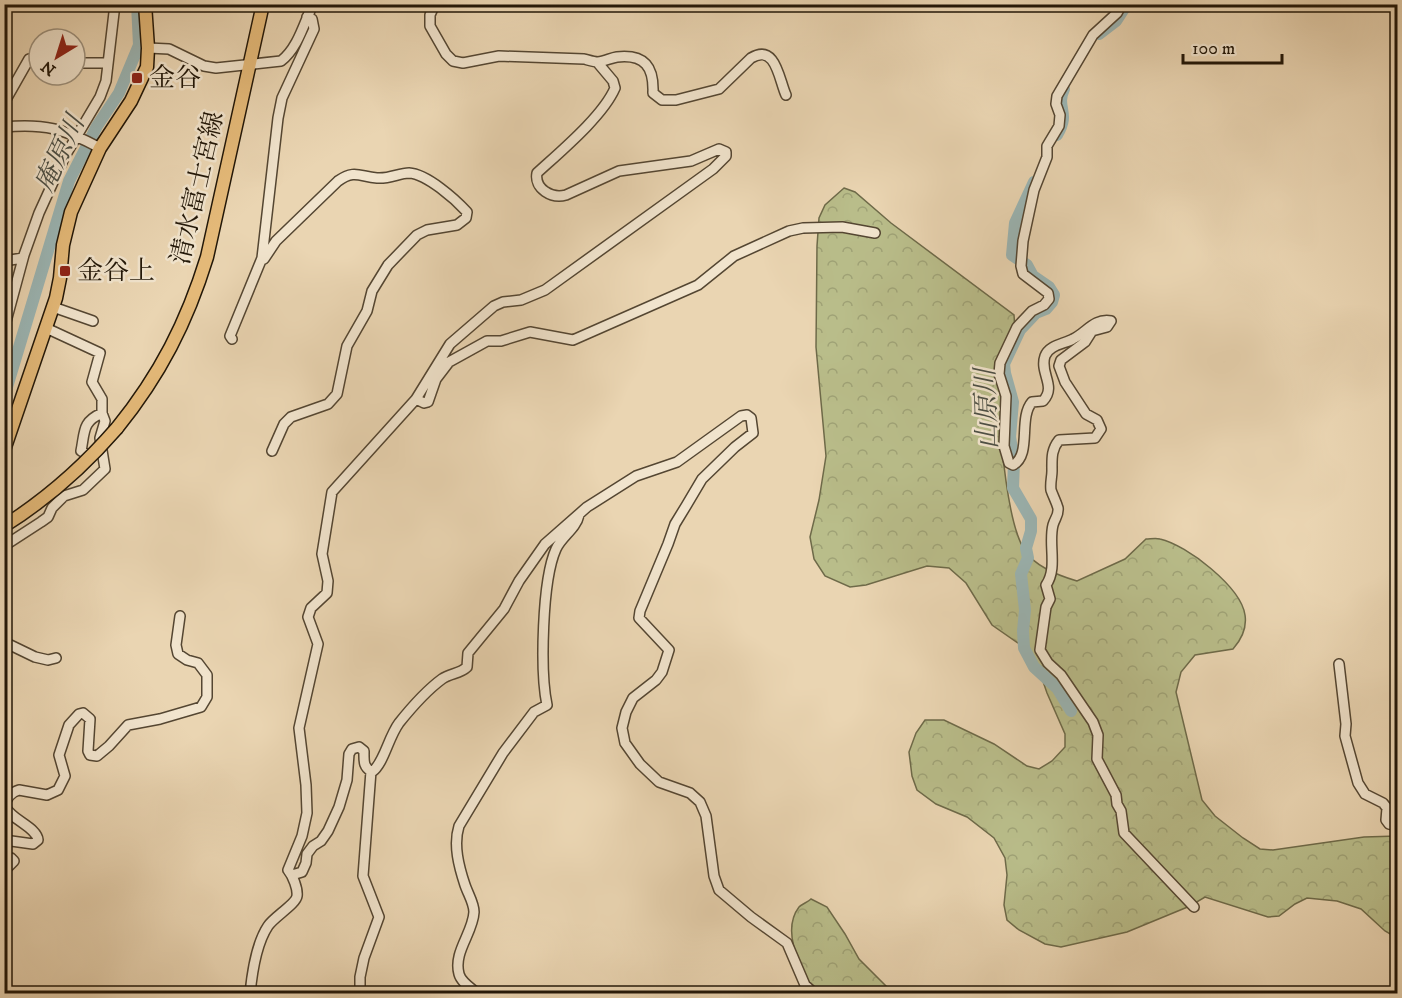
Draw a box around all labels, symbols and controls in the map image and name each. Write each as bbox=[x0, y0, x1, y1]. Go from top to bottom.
north arrow bbox=[27, 27, 87, 87]
scale bar bbox=[1183, 27, 1282, 65]
text: 100 m bbox=[1192, 38, 1235, 60]
text: N bbox=[37, 56, 60, 80]
place label: 金谷 bbox=[149, 62, 201, 95]
marker: 金谷 bbox=[130, 71, 144, 85]
water label: 庵原川 bbox=[27, 107, 94, 198]
street label: 清水富士宮線 bbox=[164, 108, 232, 268]
place label: 金谷上 bbox=[77, 255, 155, 288]
marker: 金谷上 bbox=[58, 264, 72, 278]
water label: 山原川 bbox=[968, 365, 1005, 450]

